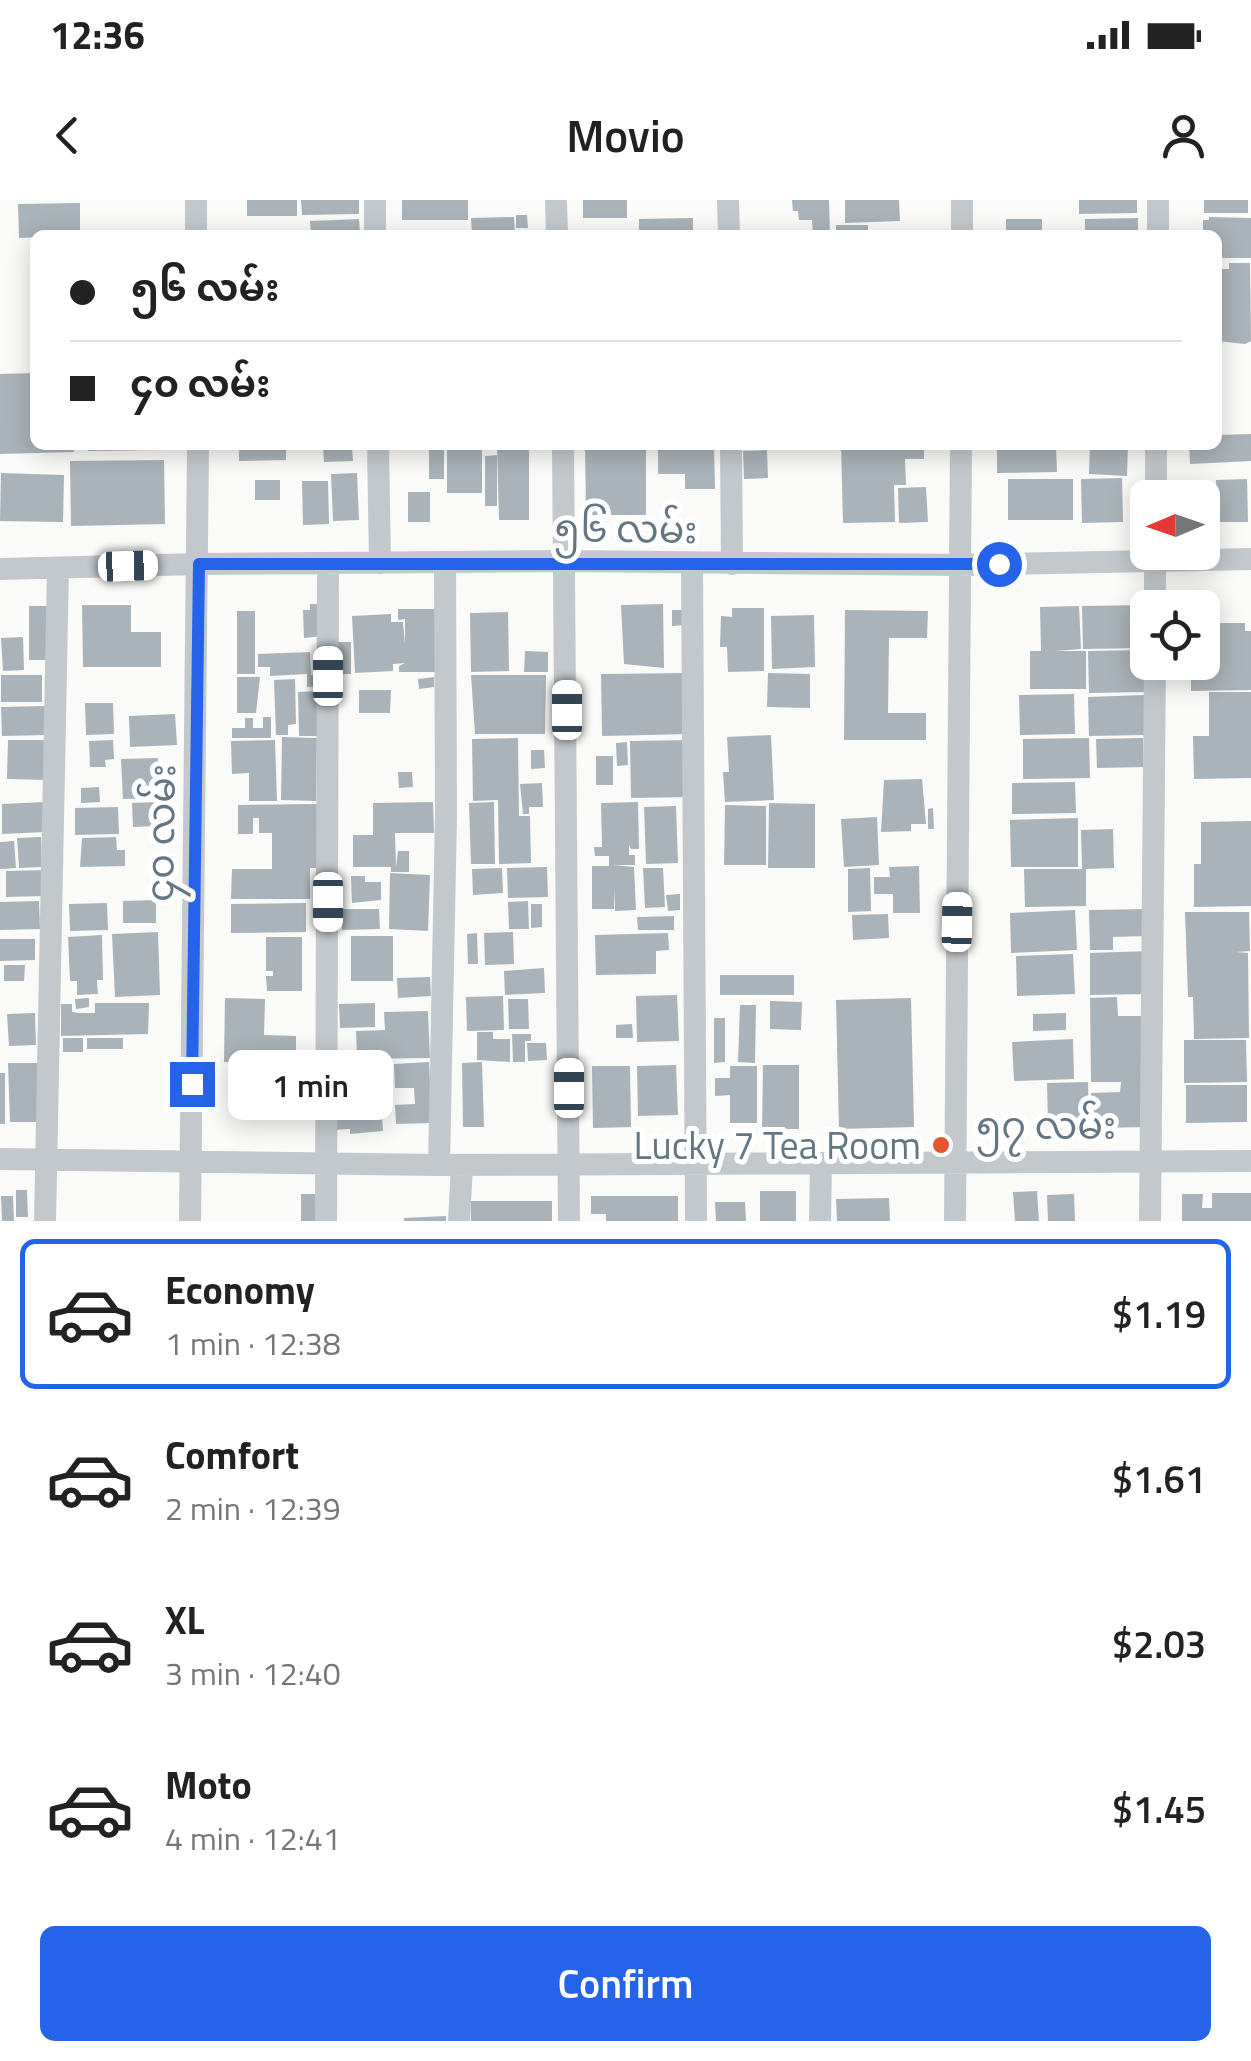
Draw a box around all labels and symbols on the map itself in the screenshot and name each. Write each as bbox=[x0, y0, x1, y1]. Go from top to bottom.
north arrow bbox=[1130, 480, 1220, 570]
street label: ၅၆ လမ်း bbox=[554, 498, 698, 561]
route start bbox=[977, 542, 1022, 587]
car bbox=[97, 550, 159, 582]
car bbox=[313, 646, 343, 706]
car bbox=[552, 680, 582, 740]
street label: ၄၀ လမ်း bbox=[130, 763, 193, 903]
car bbox=[313, 872, 343, 932]
car bbox=[941, 892, 973, 952]
callout: 1 min bbox=[227, 1049, 392, 1119]
car bbox=[554, 1058, 584, 1118]
route end bbox=[170, 1062, 215, 1107]
street label: ၅၇ လမ်း bbox=[976, 1096, 1116, 1157]
place label: Lucky 7 Tea Room bbox=[634, 1116, 921, 1174]
marker: Lucky 7 Tea Room bbox=[930, 1134, 952, 1156]

